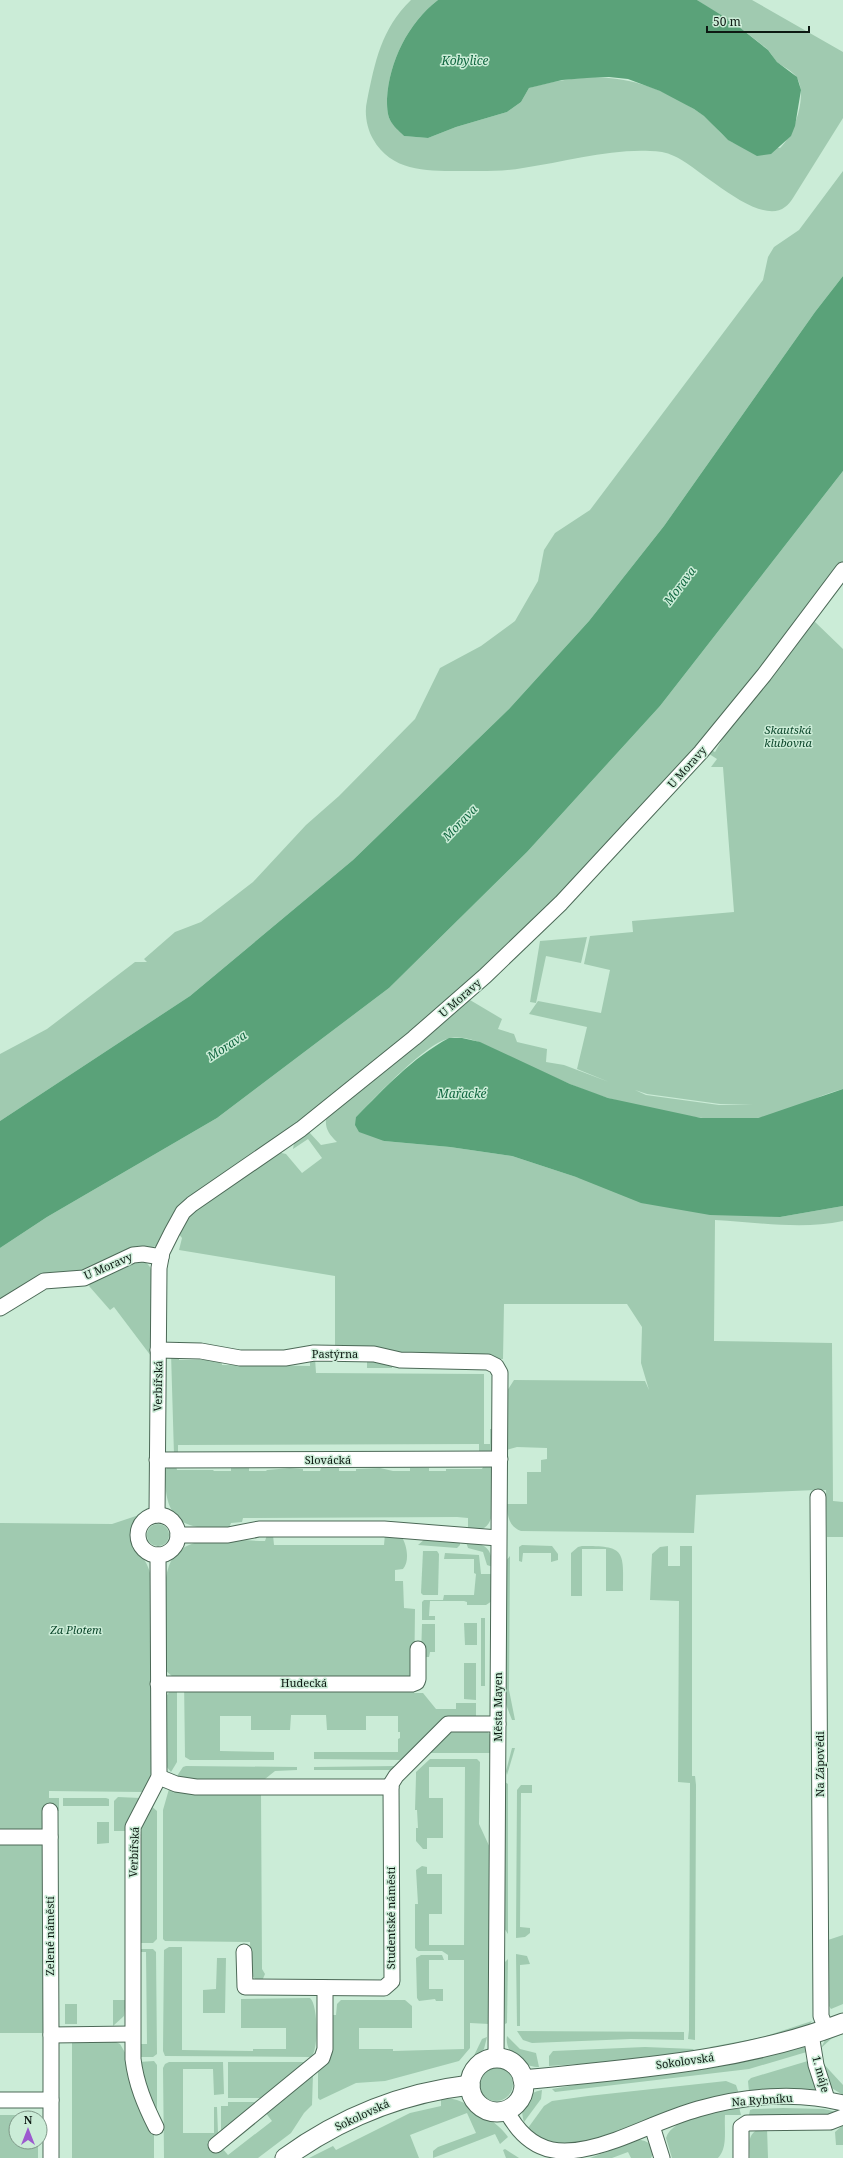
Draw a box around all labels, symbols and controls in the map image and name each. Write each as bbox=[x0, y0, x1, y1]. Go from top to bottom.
scale bar bbox=[707, 8, 809, 34]
text: 50 m bbox=[713, 13, 741, 30]
water label: Kobylice bbox=[441, 52, 489, 69]
water label: Morava bbox=[659, 563, 700, 609]
park label: Skautská klubovna bbox=[764, 722, 812, 750]
street label: U Moravy bbox=[664, 742, 710, 791]
water label: Morava bbox=[438, 801, 481, 845]
street label: U Moravy bbox=[435, 975, 484, 1020]
water label: Morava bbox=[203, 1026, 250, 1065]
water label: Mařacké bbox=[437, 1085, 488, 1102]
street label: U Moravy bbox=[81, 1248, 135, 1282]
street label: Pastýrna bbox=[312, 1346, 358, 1361]
street label: Verbířská bbox=[150, 1360, 165, 1412]
street label: Slovácká bbox=[305, 1452, 351, 1467]
park label: Za Plotem bbox=[49, 1622, 102, 1637]
street label: Města Mayen bbox=[490, 1672, 505, 1742]
street label: Hudecká bbox=[281, 1675, 327, 1690]
street label: Na Zápovědi bbox=[812, 1731, 827, 1797]
street label: Verbířská bbox=[125, 1826, 142, 1878]
street label: Studentské náměstí bbox=[383, 1866, 398, 1969]
street label: Zelené náměstí bbox=[42, 1896, 57, 1976]
street label: Sokolovská bbox=[655, 2049, 715, 2072]
street label: 1. máje bbox=[809, 2054, 834, 2094]
street label: Na Rybníku bbox=[731, 2090, 793, 2109]
street label: Sokolovská bbox=[332, 2095, 392, 2134]
north arrow bbox=[8, 2110, 48, 2150]
text: N bbox=[24, 2112, 33, 2127]

